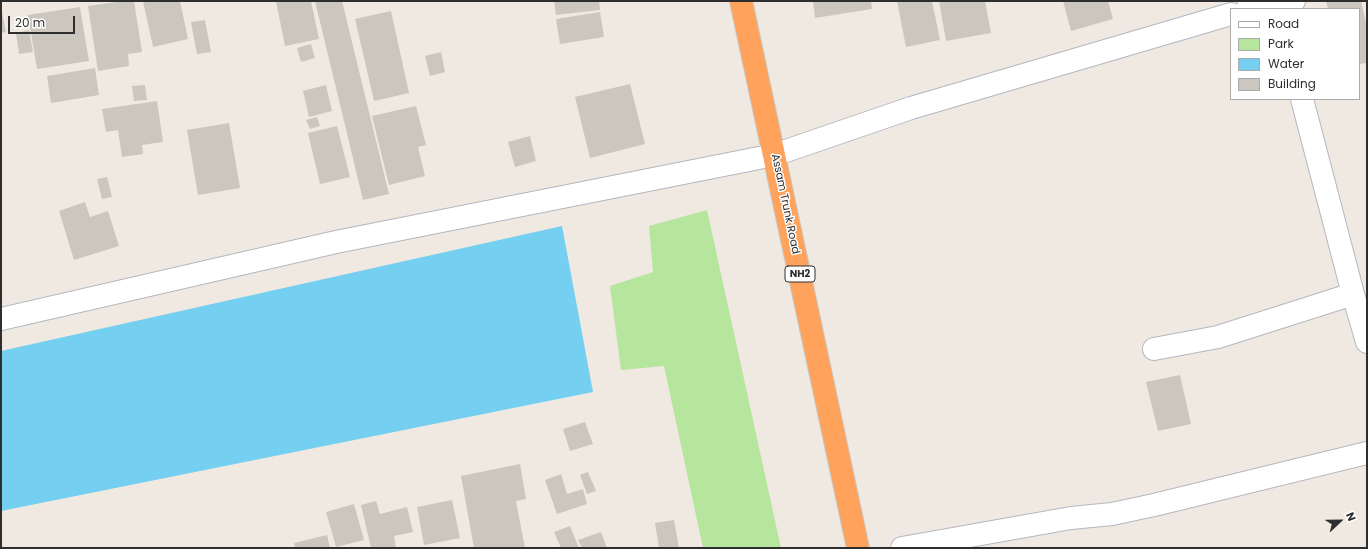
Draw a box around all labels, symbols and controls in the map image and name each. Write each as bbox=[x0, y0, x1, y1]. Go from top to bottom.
scale bar bbox=[10, 8, 77, 34]
legend bbox=[1230, 8, 1360, 100]
text: 20 m bbox=[15, 14, 45, 31]
text: Road bbox=[1268, 15, 1299, 32]
text: Park bbox=[1268, 35, 1294, 52]
text: Water bbox=[1268, 55, 1304, 72]
text: Building bbox=[1268, 75, 1316, 92]
street label: Assam Trunk Road bbox=[768, 153, 802, 255]
road number: NH2 bbox=[785, 266, 815, 282]
north arrow bbox=[1320, 501, 1360, 541]
text: N bbox=[1342, 510, 1360, 523]

